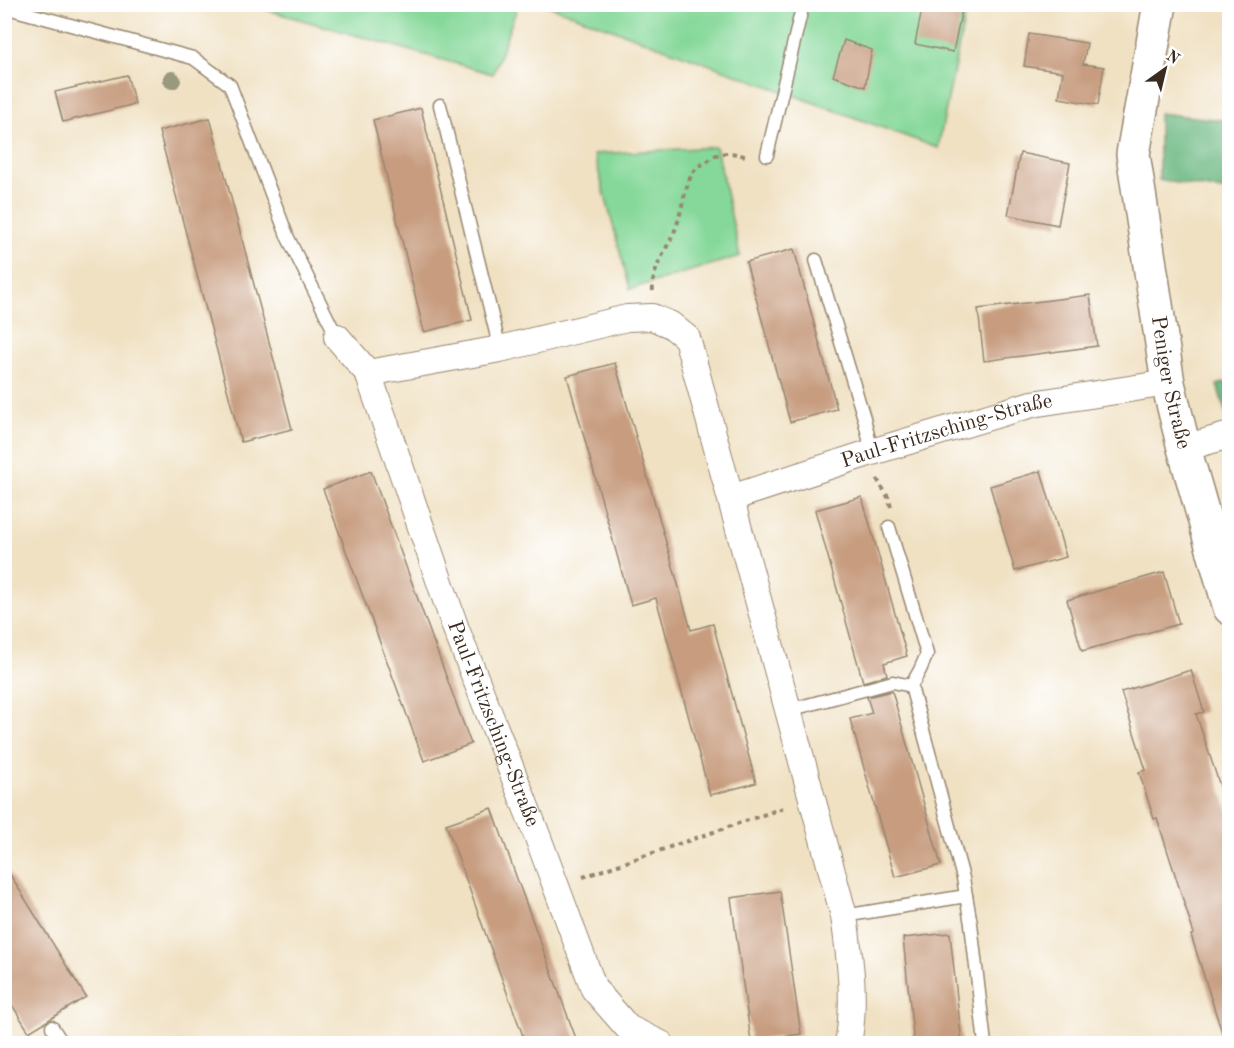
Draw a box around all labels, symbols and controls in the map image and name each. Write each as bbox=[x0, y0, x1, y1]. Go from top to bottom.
north arrow bbox=[1135, 39, 1195, 99]
text: N bbox=[1163, 48, 1182, 69]
street label: Peniger Straße bbox=[1147, 314, 1194, 451]
street label: Paul-Fritzsching-Straße bbox=[838, 391, 1054, 472]
street label: Paul-Fritzsching-Straße bbox=[443, 618, 543, 830]

